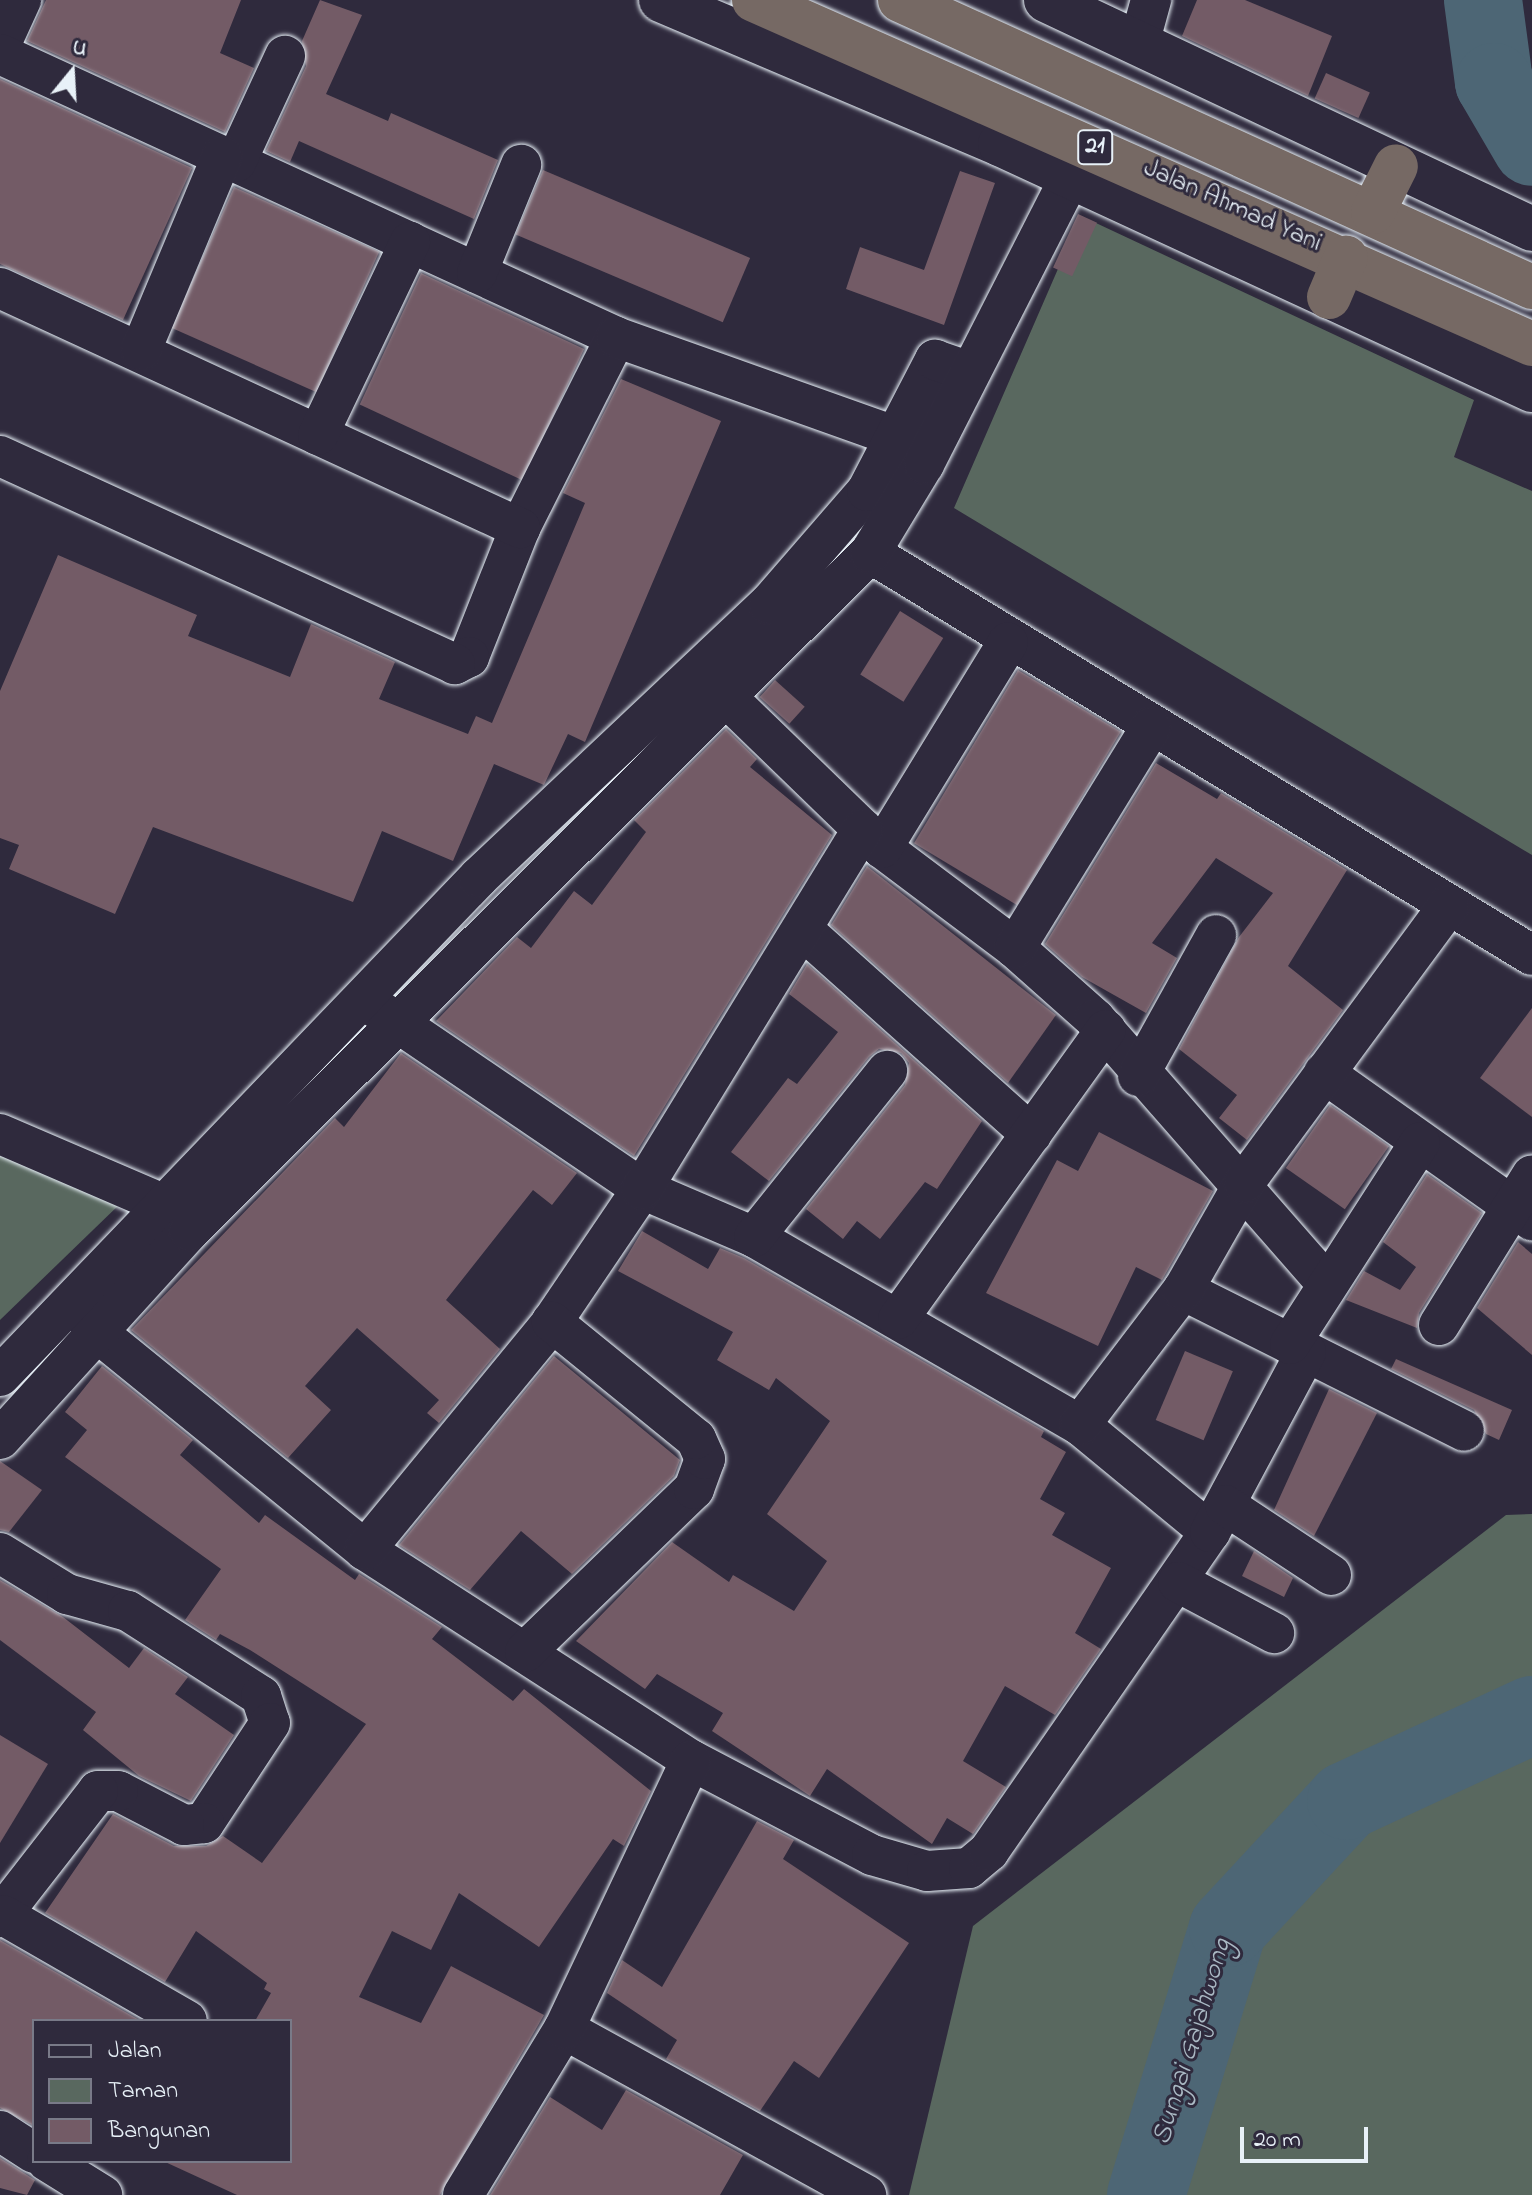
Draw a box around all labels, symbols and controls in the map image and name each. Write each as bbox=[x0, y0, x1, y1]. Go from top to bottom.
north arrow bbox=[32, 32, 112, 112]
text: U bbox=[68, 32, 91, 67]
road number: 21 bbox=[1077, 127, 1113, 167]
street label: Jalan Ahmad Yani bbox=[1138, 154, 1326, 260]
water label: Sungai Gajahwong bbox=[1146, 1935, 1240, 2149]
legend bbox=[32, 2019, 292, 2163]
text: Jalan bbox=[108, 2034, 162, 2069]
text: Taman bbox=[108, 2074, 178, 2109]
scale bar bbox=[1244, 2111, 1372, 2161]
text: Bangunan bbox=[108, 2114, 210, 2149]
text: 20 m bbox=[1254, 2123, 1301, 2158]

